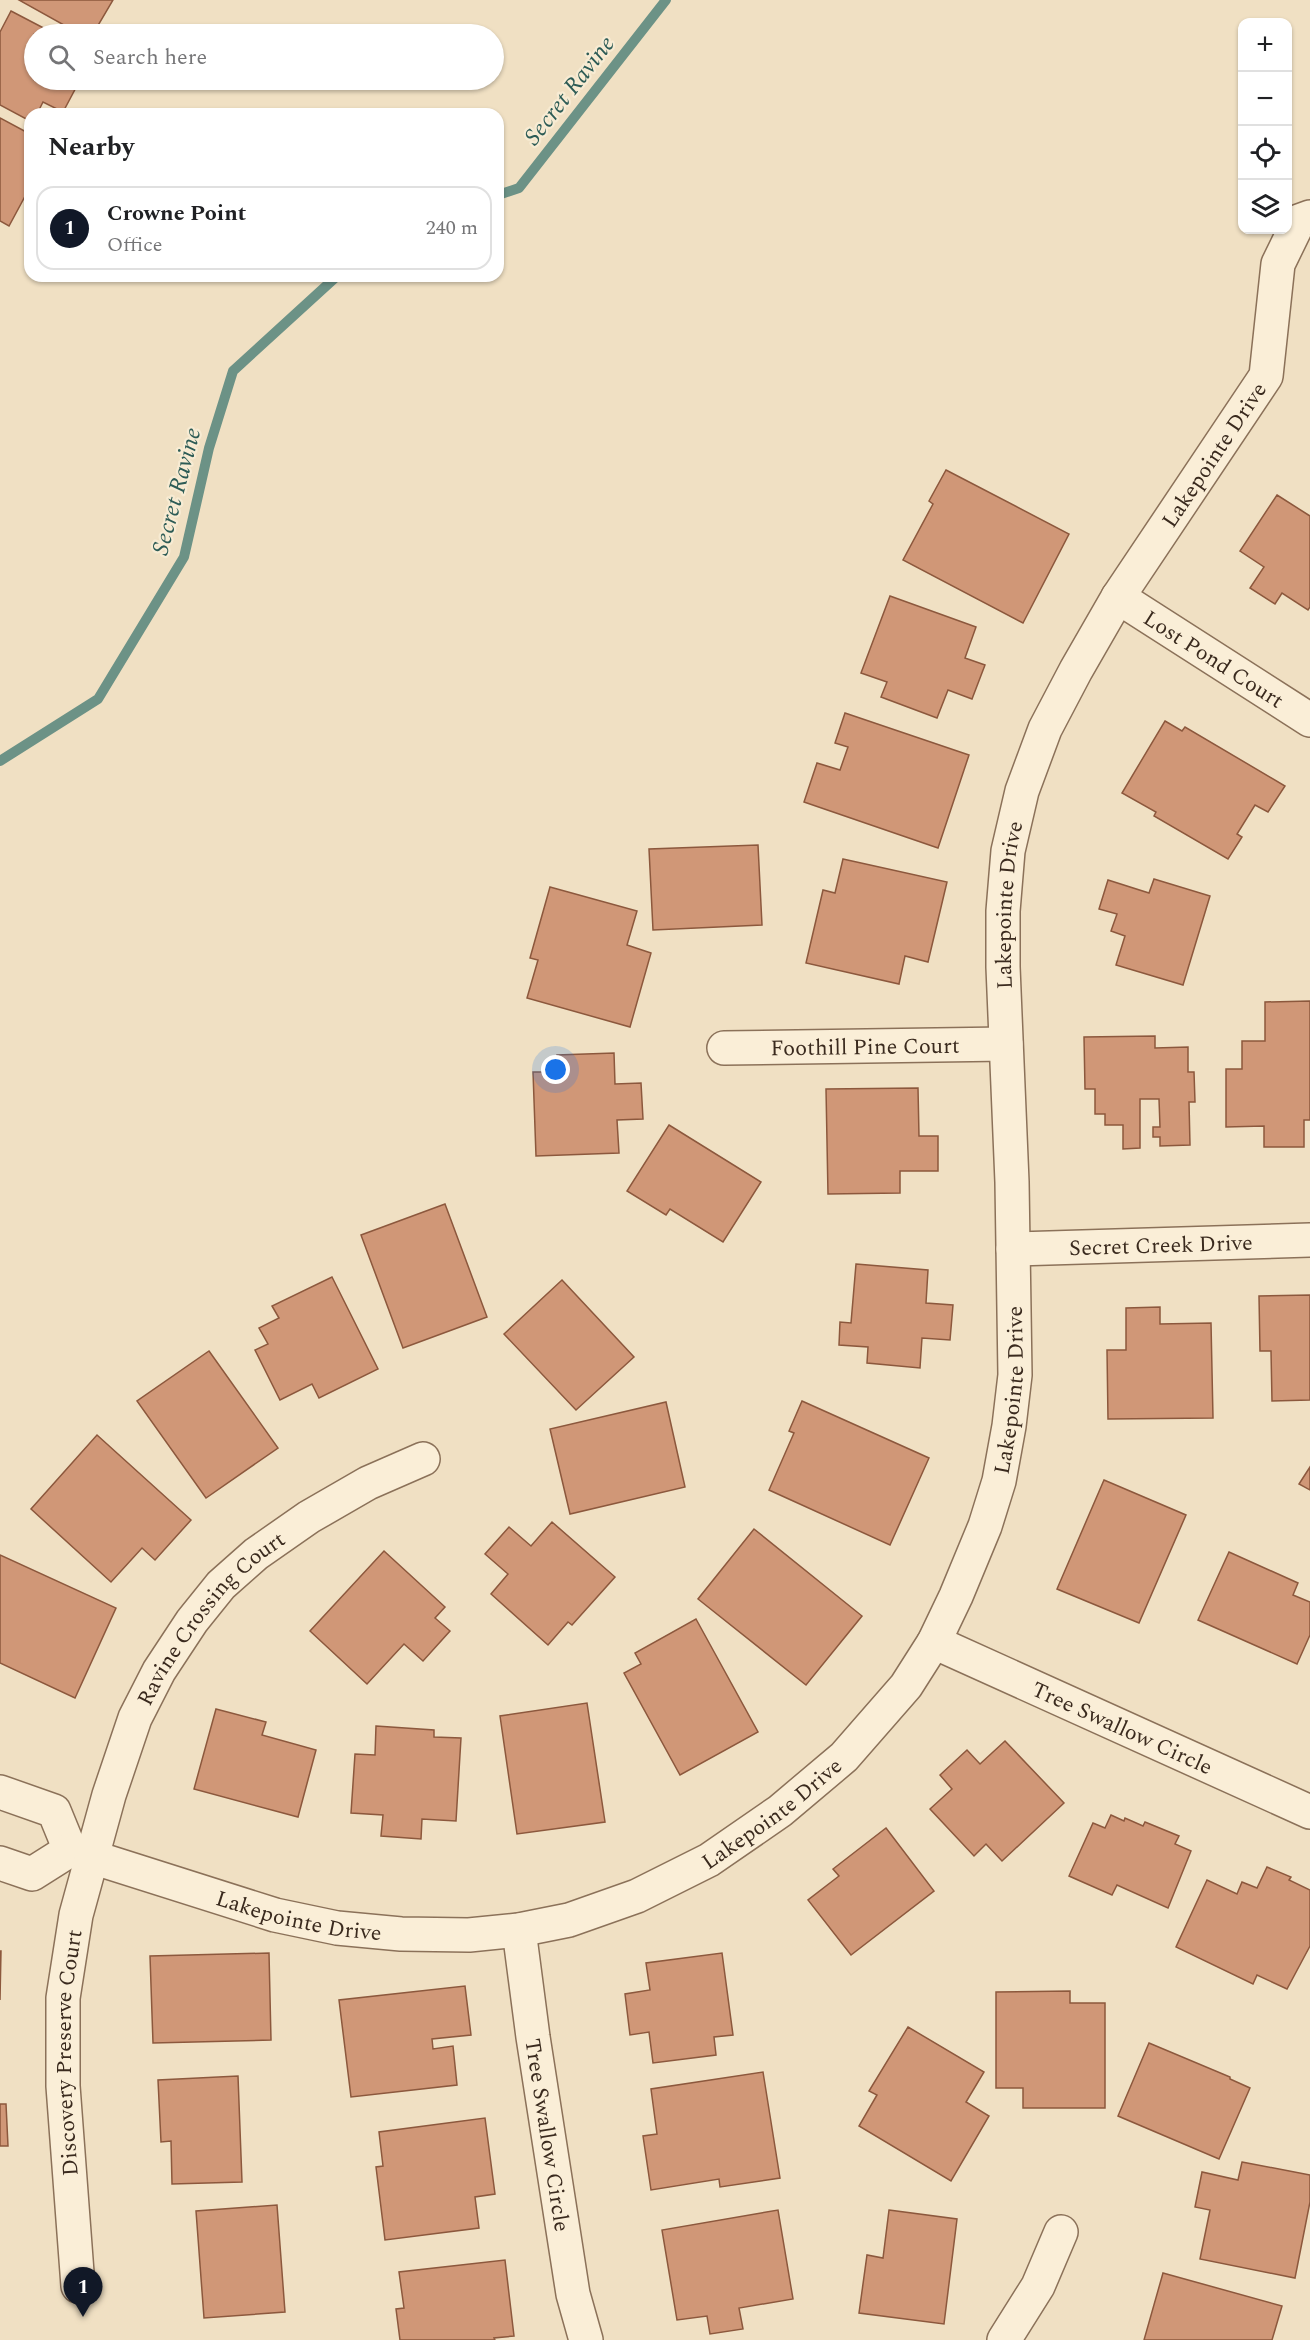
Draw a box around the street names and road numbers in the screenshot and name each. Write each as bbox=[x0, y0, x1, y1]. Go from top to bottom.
street label: Lakepointe Drive bbox=[1154, 376, 1275, 535]
street label: Lost Pond Court bbox=[1136, 602, 1290, 717]
street label: Lakepointe Drive bbox=[988, 818, 1032, 990]
street label: Foothill Pine Court bbox=[770, 1030, 960, 1065]
street label: Secret Creek Drive bbox=[1069, 1227, 1253, 1265]
street label: Lakepointe Drive bbox=[986, 1306, 1033, 1477]
street label: Ravine Crossing Court bbox=[129, 1523, 292, 1712]
street label: Tree Swallow Circle bbox=[1026, 1673, 1218, 1784]
street label: Lakepointe Drive bbox=[695, 1750, 850, 1879]
street label: Lakepointe Drive bbox=[211, 1882, 383, 1950]
street label: Discovery Preserve Court bbox=[48, 1927, 92, 2177]
street label: Tree Swallow Circle bbox=[515, 2036, 578, 2234]

